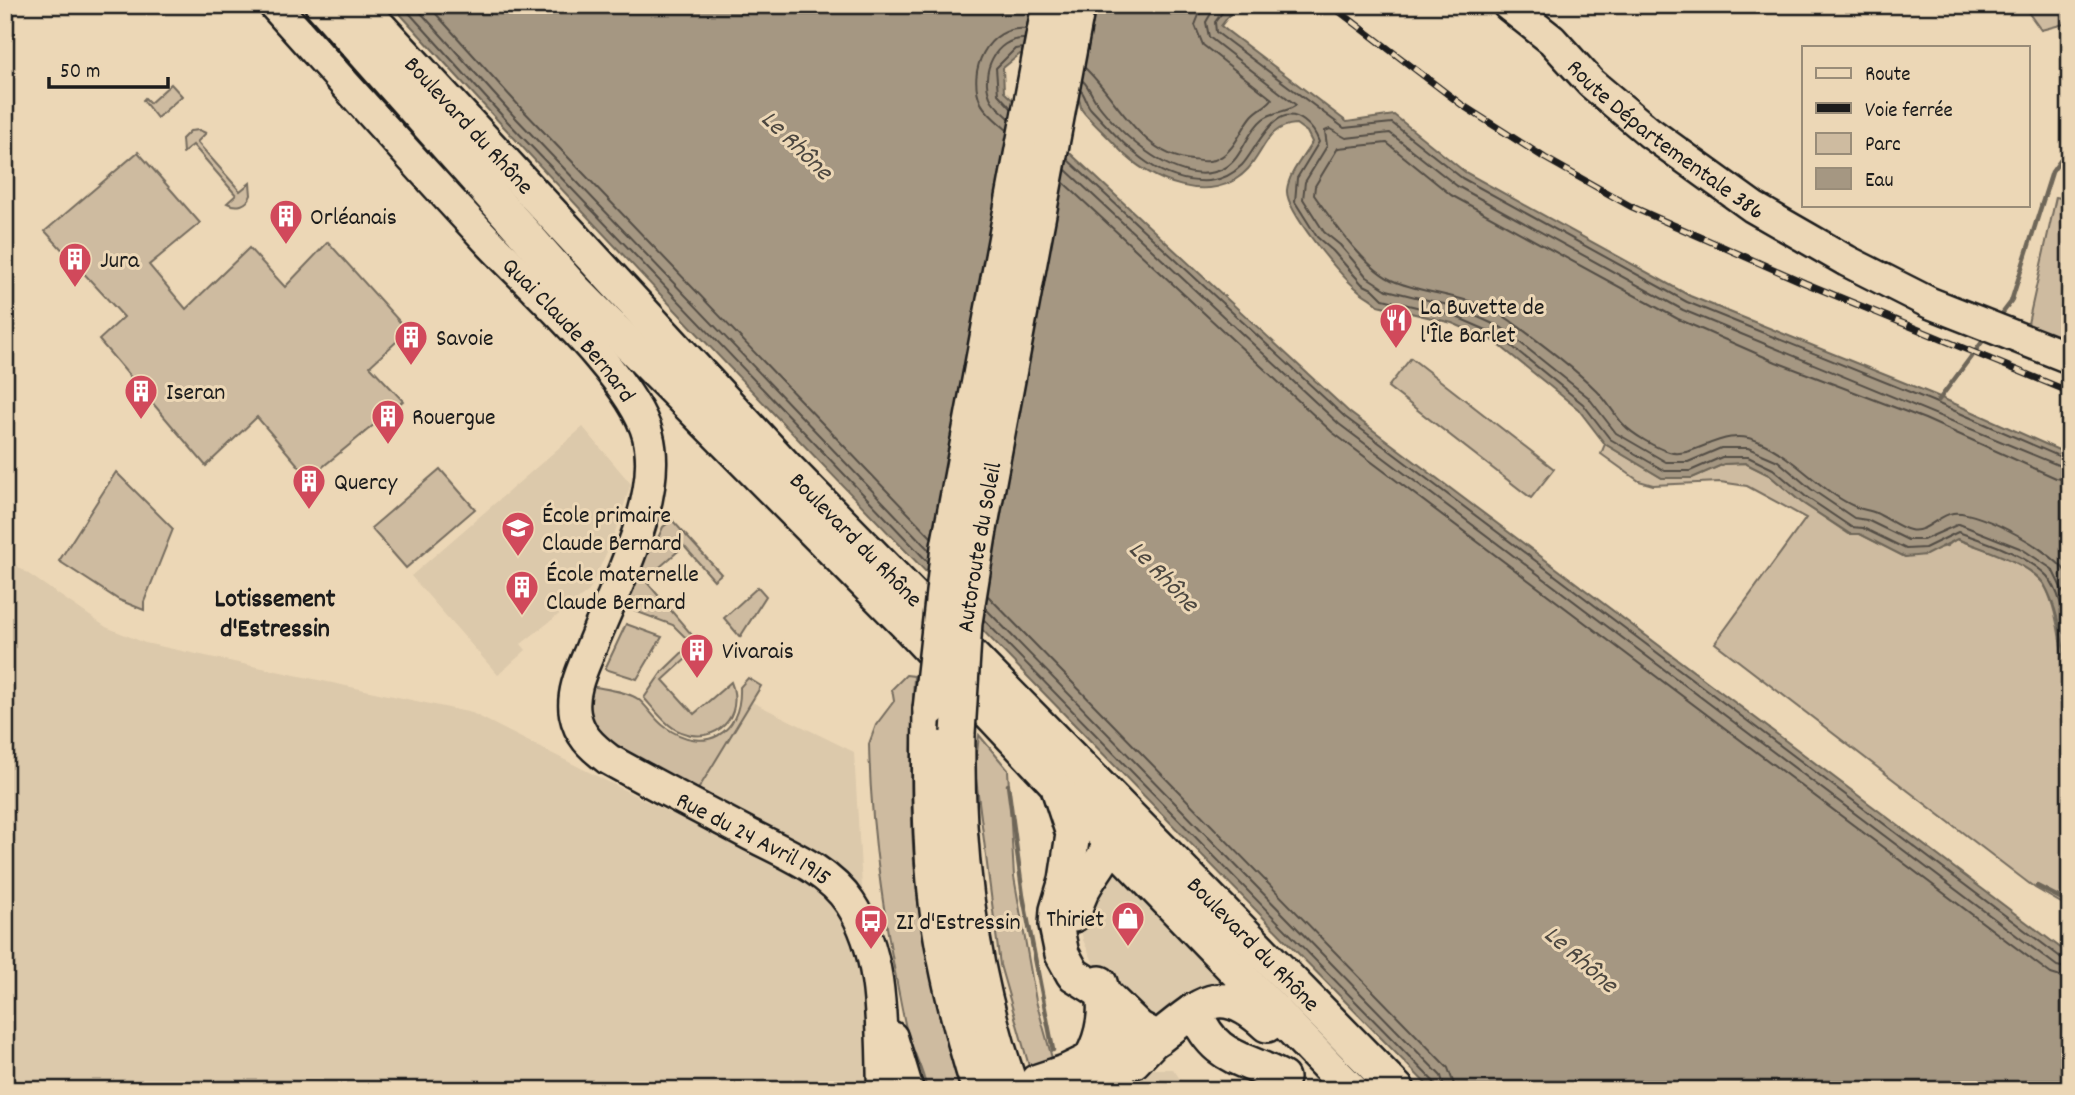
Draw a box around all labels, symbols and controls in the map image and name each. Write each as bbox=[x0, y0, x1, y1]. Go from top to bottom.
scale bar bbox=[49, 46, 168, 90]
legend bbox=[1802, 46, 2030, 206]
street label: Boulevard du Rhône bbox=[395, 50, 540, 204]
street label: Route Départementale 386 bbox=[1557, 53, 1770, 230]
text: 50 m bbox=[60, 58, 100, 88]
text: Route bbox=[1865, 61, 1911, 91]
text: Voie ferrée bbox=[1865, 97, 1953, 127]
water label: Le Rhône bbox=[751, 103, 841, 191]
text: Parc bbox=[1865, 131, 1901, 161]
text: Eau bbox=[1865, 167, 1893, 197]
building icon: Orléanais bbox=[267, 197, 305, 246]
place label: Orléanais bbox=[310, 202, 397, 236]
building icon: Jura bbox=[56, 240, 94, 289]
place label: Jura bbox=[100, 245, 140, 279]
street label: Quai Claude Bernard bbox=[493, 251, 642, 410]
place label: La Buvette de l'Île Barlet bbox=[1420, 292, 1544, 354]
restaurant icon: La Buvette de l'Île Barlet bbox=[1377, 301, 1415, 350]
building icon: Savoie bbox=[392, 318, 430, 367]
place label: Savoie bbox=[436, 323, 493, 357]
building icon: Iseran bbox=[122, 372, 160, 421]
place label: Iseran bbox=[166, 377, 225, 411]
building icon: Rouergue bbox=[369, 397, 407, 446]
place label: Rouergue bbox=[412, 402, 496, 436]
street label: Autoroute du Soleil bbox=[950, 459, 1012, 634]
building icon: Quercy bbox=[290, 462, 328, 511]
street label: Boulevard du Rhône bbox=[780, 466, 929, 616]
place label: Quercy bbox=[334, 467, 398, 501]
place label: École primaire Claude Bernard bbox=[542, 500, 682, 562]
school or university icon: École primaire Claude Bernard bbox=[499, 509, 537, 558]
water label: Le Rhône bbox=[1119, 533, 1207, 623]
place label: École maternelle Claude Bernard bbox=[546, 559, 699, 621]
building icon: École maternelle Claude Bernard bbox=[503, 568, 541, 617]
district label: Lotissement d'Estressin bbox=[215, 582, 336, 649]
building icon: Vivarais bbox=[678, 631, 716, 680]
place label: Vivarais bbox=[722, 636, 794, 670]
street label: Rue du 24 Avril 1915 bbox=[669, 785, 837, 896]
street label: Boulevard du Rhône bbox=[1177, 870, 1326, 1021]
shop icon: Thiriet bbox=[1109, 899, 1147, 948]
bus stop icon: ZI d'Estressin bbox=[852, 902, 890, 951]
place label: Thiriet bbox=[1046, 904, 1104, 938]
place label: ZI d'Estressin bbox=[896, 907, 1021, 941]
water label: Le Rhône bbox=[1535, 918, 1626, 1004]

